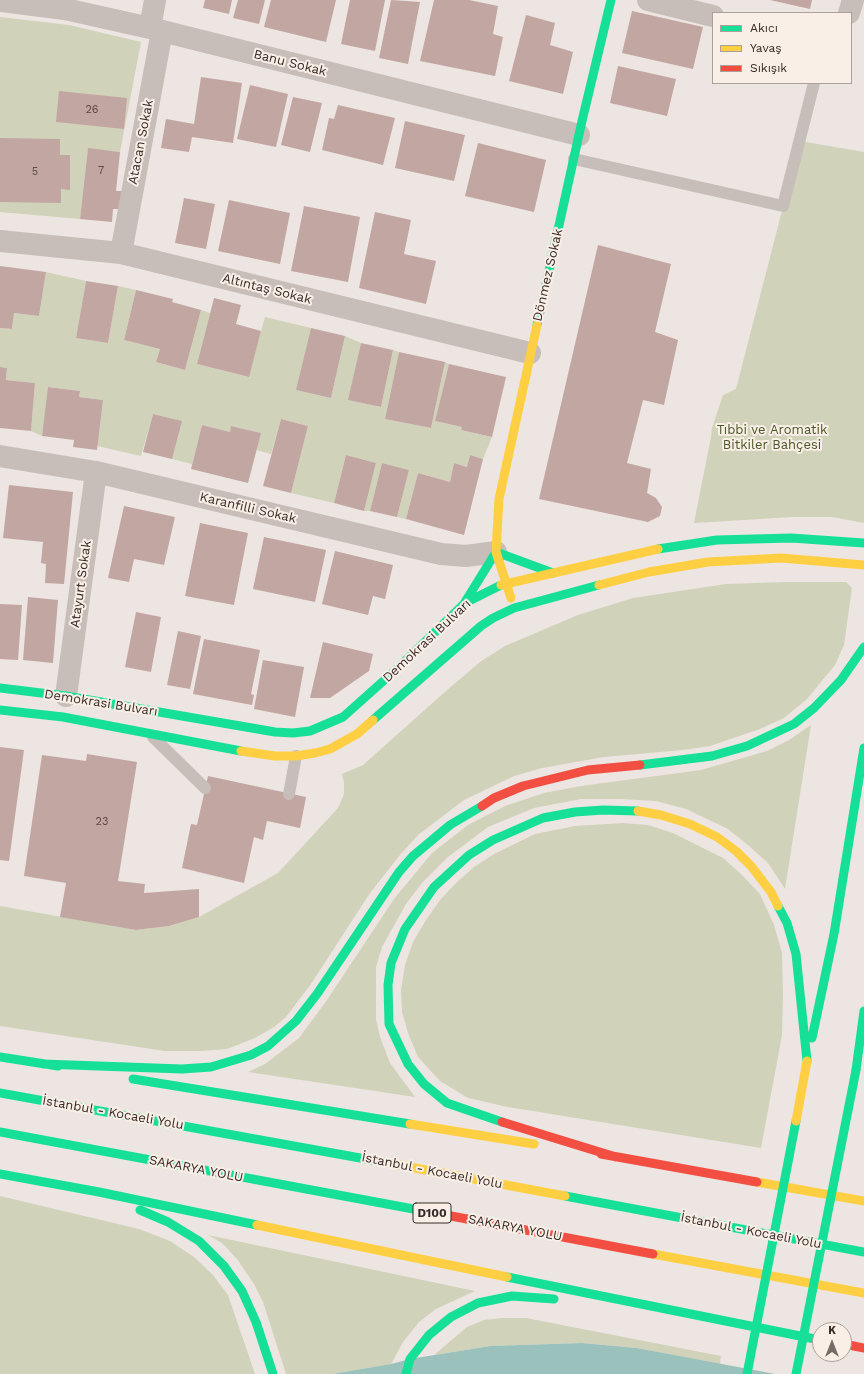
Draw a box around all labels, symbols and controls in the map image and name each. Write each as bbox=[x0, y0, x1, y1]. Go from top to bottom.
legend bbox=[712, 12, 852, 84]
text: Akıcı bbox=[750, 21, 778, 35]
text: Yavaş bbox=[750, 41, 782, 55]
street label: Banu Sokak bbox=[252, 46, 328, 80]
text: Sıkışık bbox=[750, 61, 787, 75]
street label: Atacan Sokak bbox=[125, 98, 157, 186]
house number: 26 bbox=[85, 103, 99, 117]
house number: 7 bbox=[98, 164, 104, 178]
house number: 5 bbox=[32, 165, 38, 179]
street label: Dönmez Sokak bbox=[530, 227, 566, 323]
street label: Altıntaş Sokak bbox=[221, 270, 313, 308]
park label: Tıbbi ve Aromatik Bitkiler Bahçesi bbox=[717, 422, 827, 453]
street label: Karanfilli Sokak bbox=[198, 489, 298, 527]
street label: Atayurt Sokak bbox=[67, 539, 95, 629]
street label: Demokrasi Bulvarı bbox=[380, 596, 474, 686]
street label: Demokrasi Bulvarı bbox=[43, 686, 159, 720]
house number: 23 bbox=[96, 815, 108, 829]
street label: İstanbul - Kocaeli Yolu bbox=[41, 1093, 185, 1133]
street label: İstanbul - Kocaeli Yolu bbox=[360, 1150, 504, 1192]
street label: SAKARYA YOLU bbox=[148, 1152, 244, 1186]
road number: D100 bbox=[413, 1203, 451, 1223]
street label: İstanbul - Kocaeli Yolu bbox=[679, 1210, 823, 1252]
street label: SAKARYA YOLU bbox=[467, 1211, 563, 1245]
north arrow bbox=[812, 1322, 852, 1362]
text: K bbox=[828, 1324, 836, 1337]

